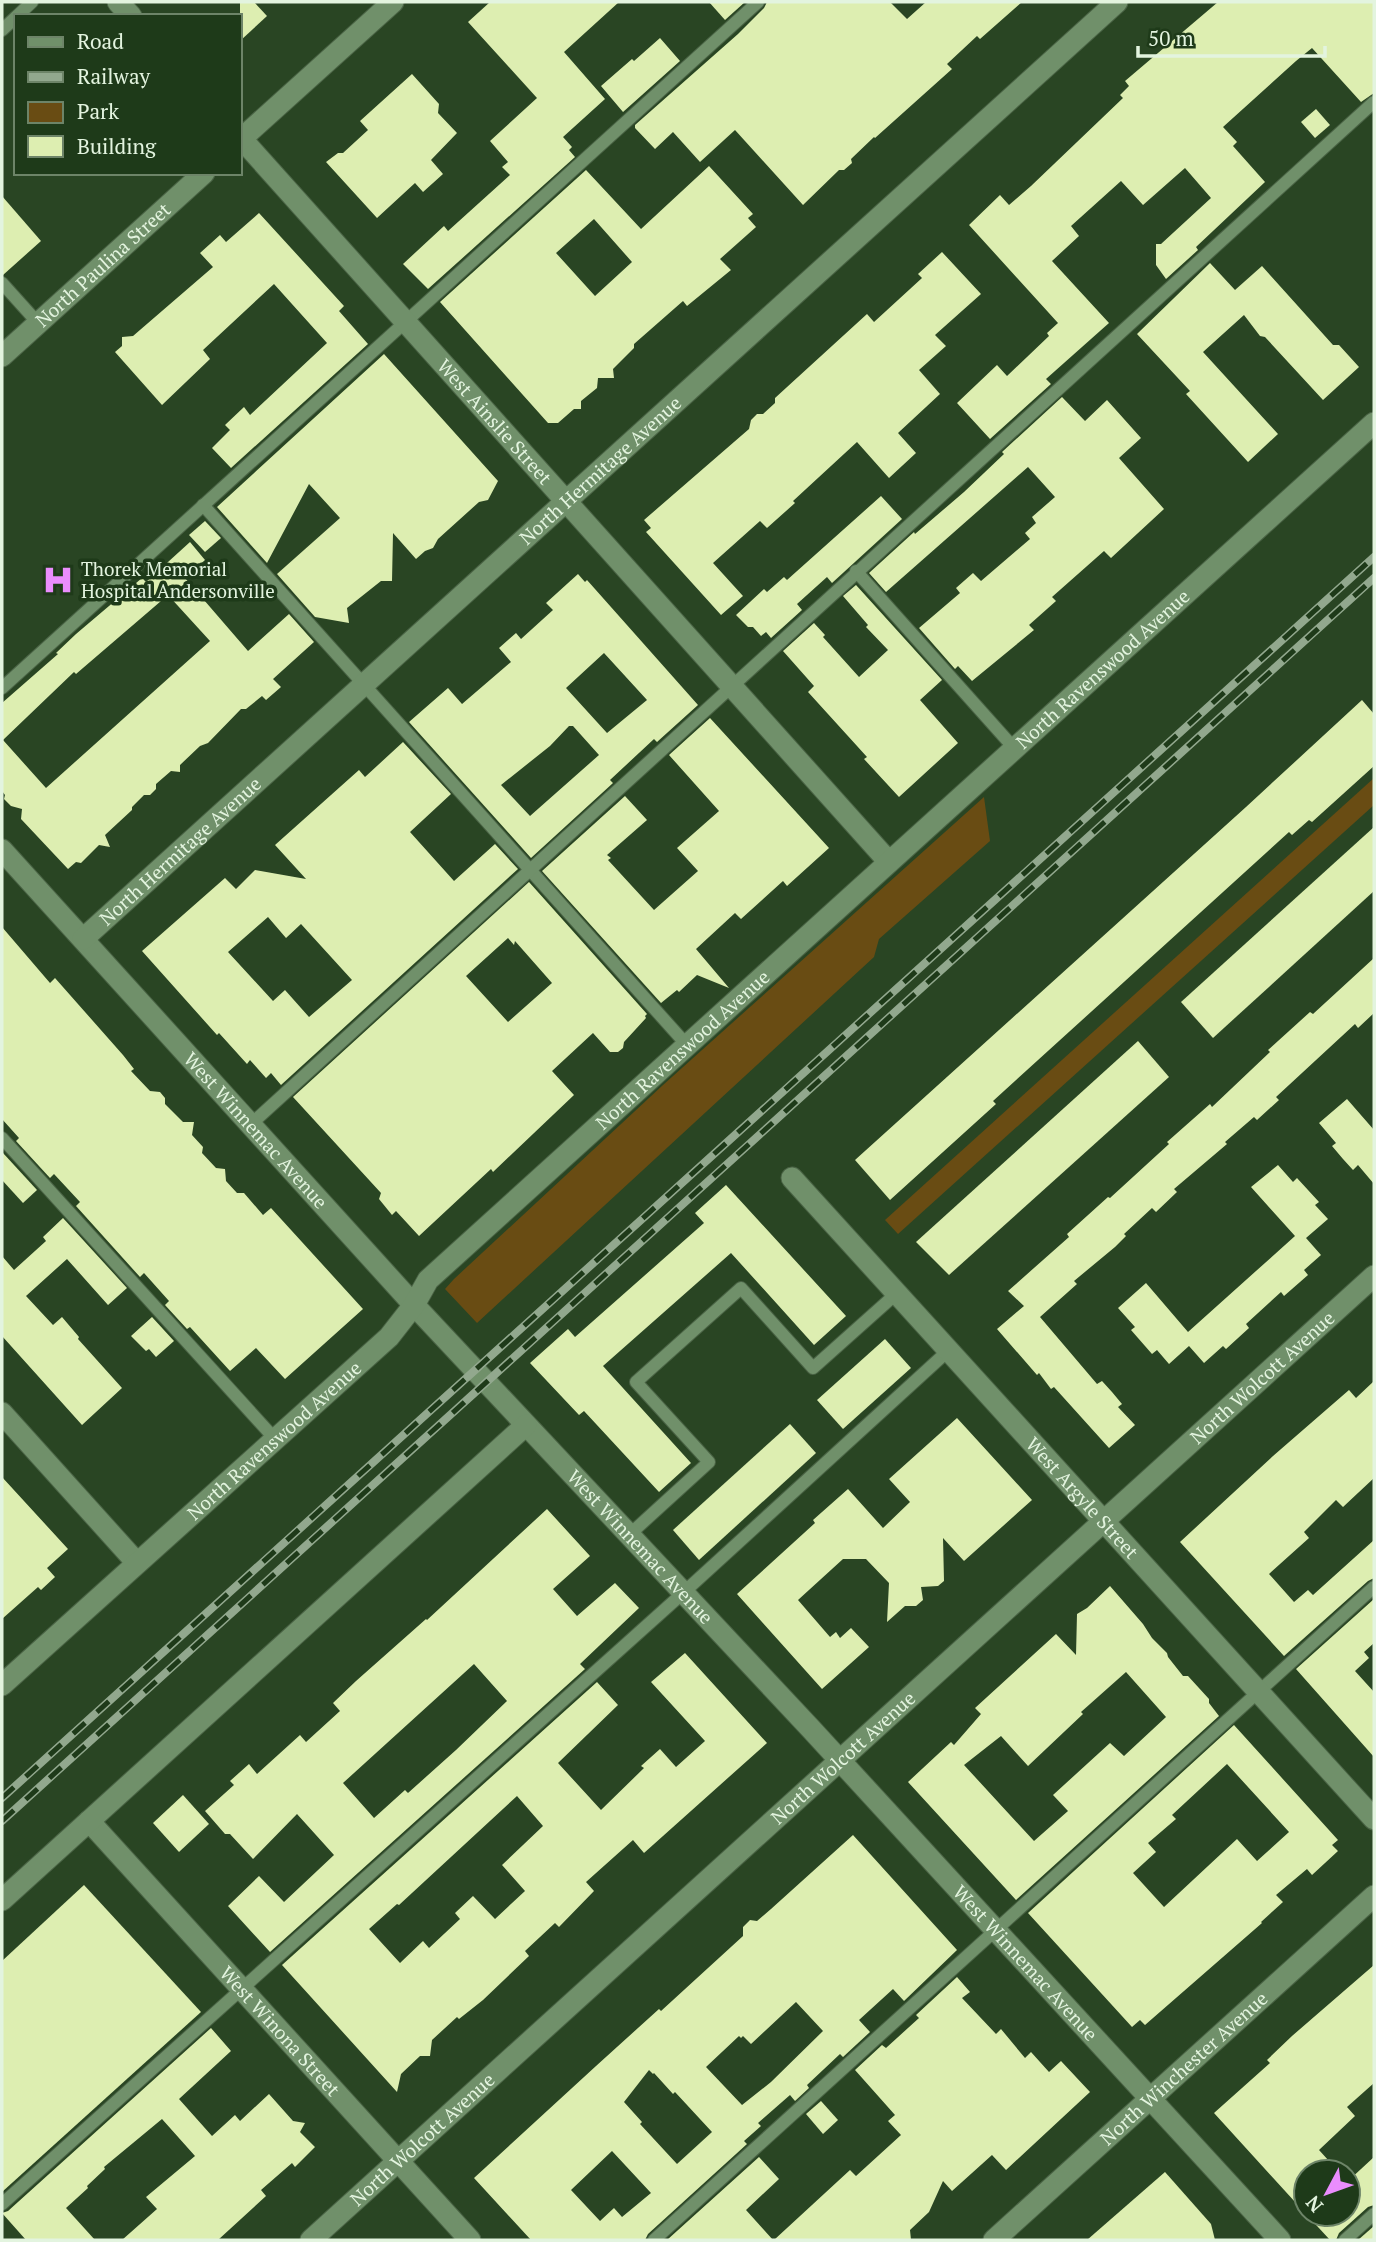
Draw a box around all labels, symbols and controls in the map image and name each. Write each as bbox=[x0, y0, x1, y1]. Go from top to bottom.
legend bbox=[14, 14, 242, 175]
scale bar bbox=[1138, 14, 1325, 58]
text: 50 m bbox=[1148, 24, 1194, 52]
text: Road bbox=[77, 27, 124, 55]
text: Railway bbox=[77, 62, 151, 90]
text: Park bbox=[77, 97, 119, 125]
text: Building bbox=[77, 132, 157, 160]
street label: North Paulina Street bbox=[30, 197, 175, 332]
street label: West Ainslie Street bbox=[432, 353, 558, 489]
street label: North Hermitage Avenue bbox=[514, 390, 686, 550]
place label: Thorek Memorial Hospital Andersonville bbox=[81, 556, 275, 603]
hospital icon: Thorek Memorial Hospital Andersonville bbox=[41, 563, 75, 597]
street label: North Ravenswood Avenue bbox=[1010, 583, 1195, 754]
street label: North Hermitage Avenue bbox=[93, 771, 266, 930]
street label: North Ravenswood Avenue bbox=[590, 964, 774, 1134]
street label: West Winnemac Avenue bbox=[179, 1046, 333, 1213]
street label: North Wolcott Avenue bbox=[1184, 1305, 1339, 1449]
street label: North Ravenswood Avenue bbox=[181, 1355, 366, 1525]
street label: West Argyle Street bbox=[1021, 1431, 1145, 1564]
street label: West Winnemac Avenue bbox=[562, 1464, 719, 1629]
street label: North Wolcott Avenue bbox=[765, 1685, 920, 1829]
street label: West Winnemac Avenue bbox=[948, 1879, 1104, 2046]
street label: West Winona Street bbox=[215, 1960, 346, 2101]
street label: North Winchester Avenue bbox=[1094, 1986, 1272, 2150]
street label: North Wolcott Avenue bbox=[344, 2067, 499, 2211]
north arrow bbox=[1292, 2158, 1362, 2228]
text: N bbox=[1299, 2190, 1328, 2218]

